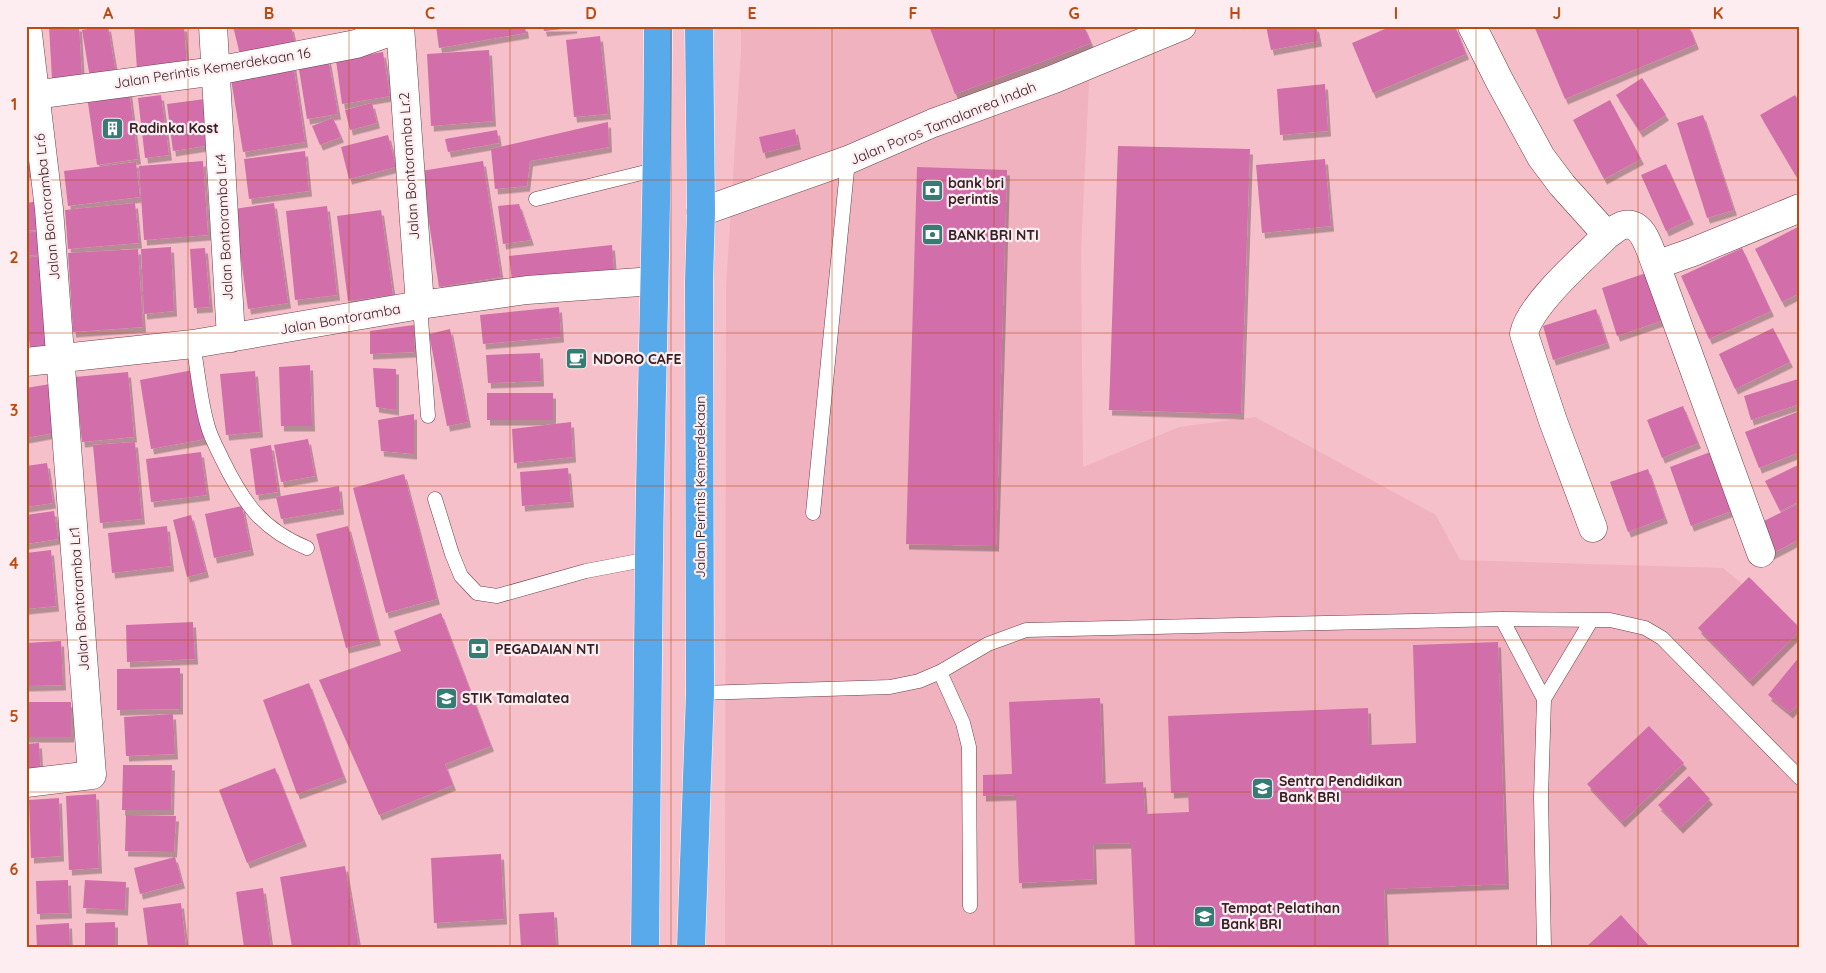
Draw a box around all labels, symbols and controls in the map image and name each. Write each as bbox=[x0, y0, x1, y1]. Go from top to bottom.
text: A bbox=[103, 3, 114, 23]
text: B bbox=[264, 3, 274, 23]
text: C bbox=[425, 3, 435, 23]
text: D bbox=[585, 3, 597, 23]
text: E bbox=[747, 3, 757, 23]
text: F bbox=[909, 3, 918, 23]
text: G bbox=[1068, 3, 1080, 23]
text: H bbox=[1229, 3, 1241, 23]
text: I bbox=[1394, 3, 1398, 23]
text: J bbox=[1553, 3, 1561, 23]
text: K bbox=[1713, 3, 1723, 23]
street label: Jalan Perintis Kemerdekaan 16 bbox=[112, 43, 312, 92]
street label: Jalan Poros Tamalanrea Indah bbox=[847, 77, 1039, 169]
street label: Jalan Bontoramba Lr.2 bbox=[395, 91, 423, 240]
text: 1 bbox=[11, 94, 17, 114]
building icon: Radinka Kost bbox=[101, 116, 125, 140]
place label: Radinka Kost bbox=[129, 119, 219, 137]
street label: Jalan Bontoramba Lr.6 bbox=[30, 132, 64, 281]
street label: Jalan Bontoramba Lr.4 bbox=[211, 153, 237, 301]
place label: bank bri perintis bbox=[948, 174, 1004, 208]
bank icon: bank bri perintis bbox=[920, 179, 944, 203]
bank icon: BANK BRI NTI bbox=[920, 223, 944, 247]
place label: BANK BRI NTI bbox=[948, 226, 1039, 244]
text: 2 bbox=[9, 247, 19, 267]
street label: Jalan Bontoramba bbox=[278, 300, 402, 338]
cafe icon: NDORO CAFE bbox=[565, 347, 589, 371]
place label: NDORO CAFE bbox=[593, 350, 682, 368]
street label: Jalan Perintis Kemerdekaan bbox=[691, 396, 709, 578]
text: 3 bbox=[10, 400, 18, 420]
street label: Jalan Bontoramba Lr.1 bbox=[65, 526, 93, 672]
text: 4 bbox=[9, 553, 19, 573]
bank icon: PEGADAIAN NTI bbox=[467, 637, 491, 661]
place label: PEGADAIAN NTI bbox=[495, 640, 599, 658]
school or university icon: STIK Tamalatea bbox=[434, 686, 458, 710]
place label: STIK Tamalatea bbox=[462, 689, 569, 707]
text: 5 bbox=[9, 706, 19, 726]
place label: Sentra Pendidikan Bank BRI bbox=[1279, 772, 1402, 806]
school or university icon: Sentra Pendidikan Bank BRI bbox=[1251, 777, 1275, 801]
text: 6 bbox=[10, 859, 19, 879]
place label: Tempat Pelatihan Bank BRI bbox=[1221, 899, 1340, 933]
school or university icon: Tempat Pelatihan Bank BRI bbox=[1193, 904, 1217, 928]

